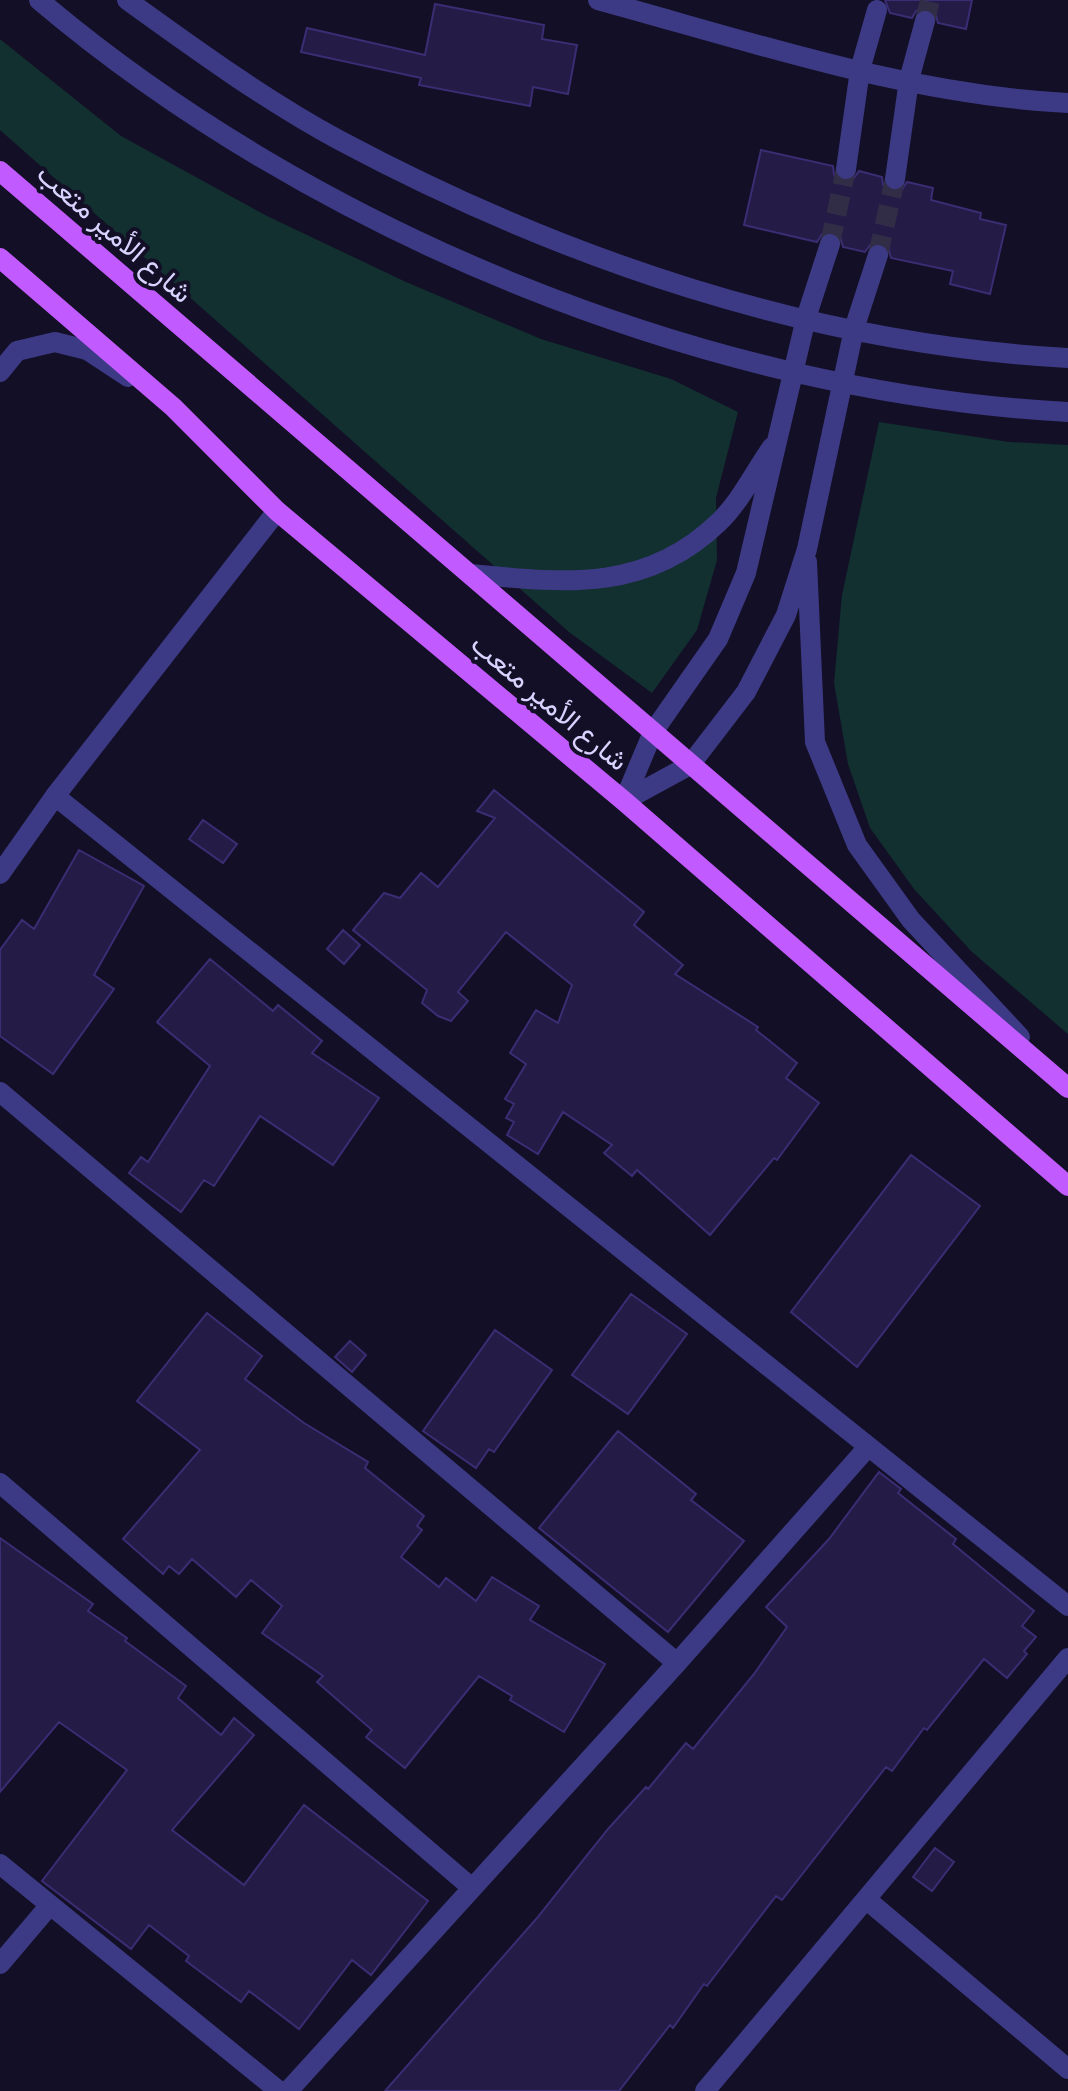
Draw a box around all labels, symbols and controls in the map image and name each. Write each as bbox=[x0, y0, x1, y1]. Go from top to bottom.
street label: شارع الأمير متعب bbox=[28, 152, 203, 313]
street label: شارع الأمير متعب bbox=[462, 623, 639, 781]

